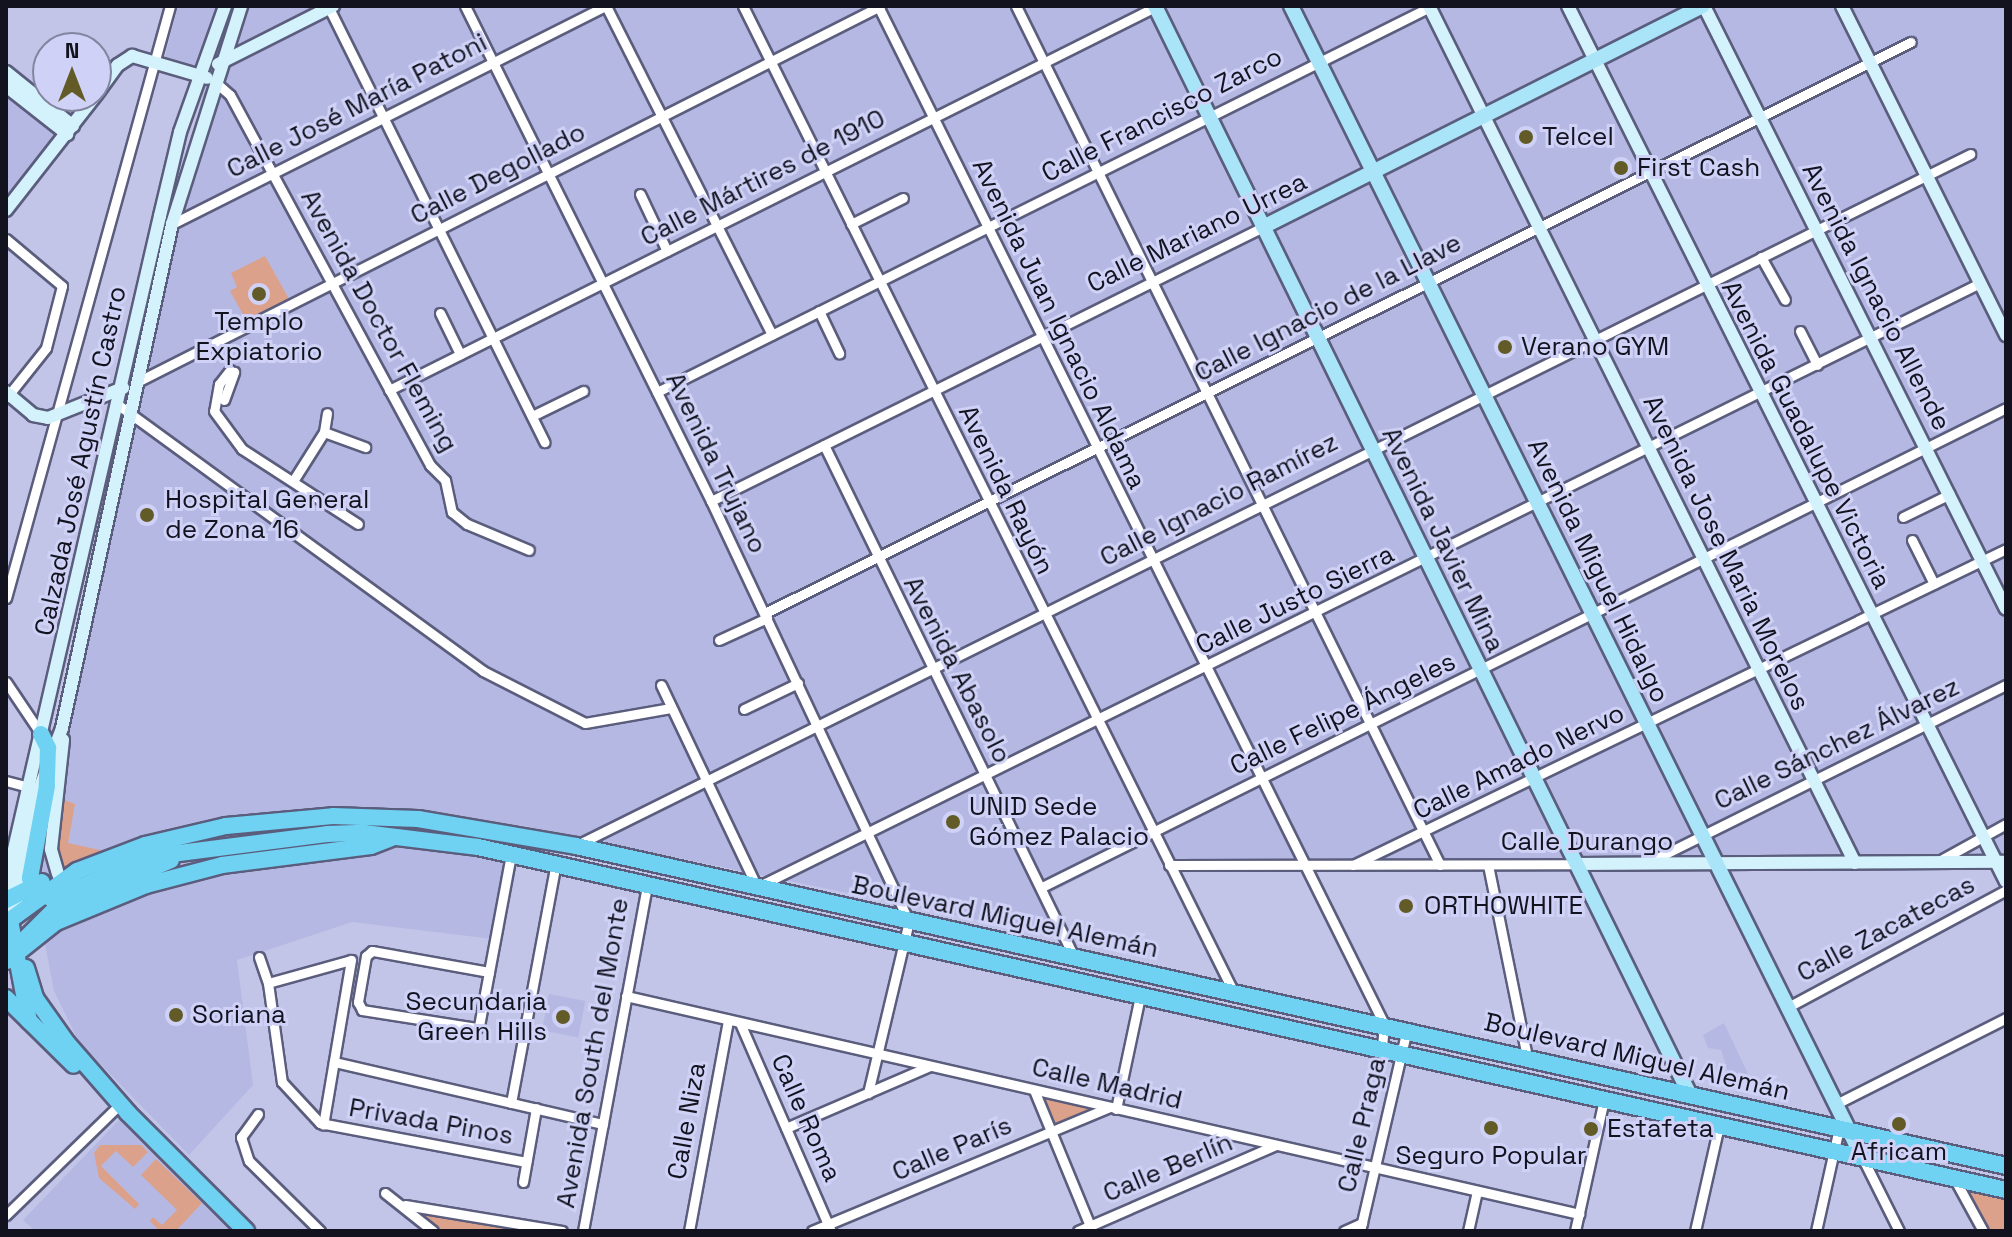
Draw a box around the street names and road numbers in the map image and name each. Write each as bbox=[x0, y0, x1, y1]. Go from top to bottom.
street label: Calle José María Patoni bbox=[222, 27, 492, 185]
street label: Calle Francisco Zarco bbox=[1037, 41, 1287, 189]
street label: Calle Mártires de 1910 bbox=[636, 103, 890, 253]
street label: Calle Degollado bbox=[405, 117, 591, 231]
street label: Avenida Juan Ignacio Aldama bbox=[965, 154, 1153, 494]
street label: Avenida Ignacio Allende bbox=[1795, 158, 1957, 436]
street label: Calle Mariano Urrea bbox=[1082, 166, 1312, 300]
street label: Avenida Doctor Fleming bbox=[294, 184, 464, 458]
street label: Calle Ignacio de la Llave bbox=[1189, 227, 1467, 389]
street label: Avenida Guadalupe Victoria bbox=[1714, 275, 1898, 595]
street label: Calzada José Agustín Castro bbox=[29, 283, 133, 639]
street label: Avenida Trujano bbox=[659, 367, 773, 559]
street label: Avenida Jose Maria Morelos bbox=[1636, 390, 1816, 716]
street label: Avenida Rayón bbox=[952, 400, 1060, 580]
street label: Avenida Javier Mina bbox=[1375, 422, 1511, 658]
street label: Calle Ignacio Ramírez bbox=[1095, 426, 1343, 574]
street label: Avenida Miguel Hidalgo bbox=[1520, 434, 1676, 708]
street label: Calle Justo Sierra bbox=[1191, 539, 1399, 661]
street label: Avenida Abasolo bbox=[896, 571, 1018, 769]
street label: Calle Felipe Ángeles bbox=[1225, 646, 1461, 782]
street label: Calle Sánchez Álvarez bbox=[1709, 671, 1965, 817]
street label: Calle Amado Nervo bbox=[1408, 697, 1630, 827]
street label: Calle Durango bbox=[1501, 826, 1673, 858]
street label: Boulevard Miguel Alemán bbox=[849, 869, 1161, 965]
street label: Calle Zacatecas bbox=[1792, 869, 1980, 989]
street label: Avenida South del Monte bbox=[550, 896, 636, 1210]
street label: Boulevard Miguel Alemán bbox=[1481, 1007, 1793, 1107]
street label: Calle Roma bbox=[764, 1049, 848, 1187]
street label: Calle Madrid bbox=[1029, 1052, 1185, 1116]
street label: Calle Praga bbox=[1331, 1054, 1393, 1196]
street label: Calle Niza bbox=[661, 1060, 713, 1182]
street label: Privada Pinos bbox=[347, 1092, 515, 1152]
street label: Calle París bbox=[888, 1110, 1016, 1188]
street label: Calle Berlín bbox=[1099, 1127, 1237, 1209]

